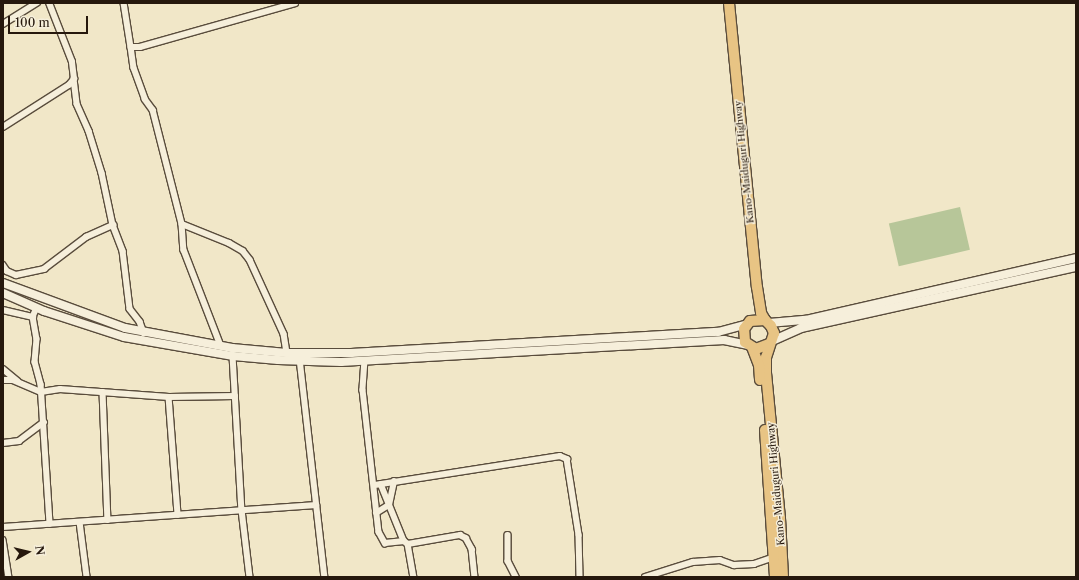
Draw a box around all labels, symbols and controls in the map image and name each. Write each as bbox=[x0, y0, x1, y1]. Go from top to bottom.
scale bar bbox=[10, 8, 90, 34]
text: 100 m bbox=[15, 15, 50, 30]
street label: Kano-Maiduguri Highway bbox=[732, 100, 756, 224]
street label: Kano-Maiduguri Highway bbox=[765, 422, 787, 546]
north arrow bbox=[8, 532, 48, 572]
text: N bbox=[32, 545, 47, 556]

